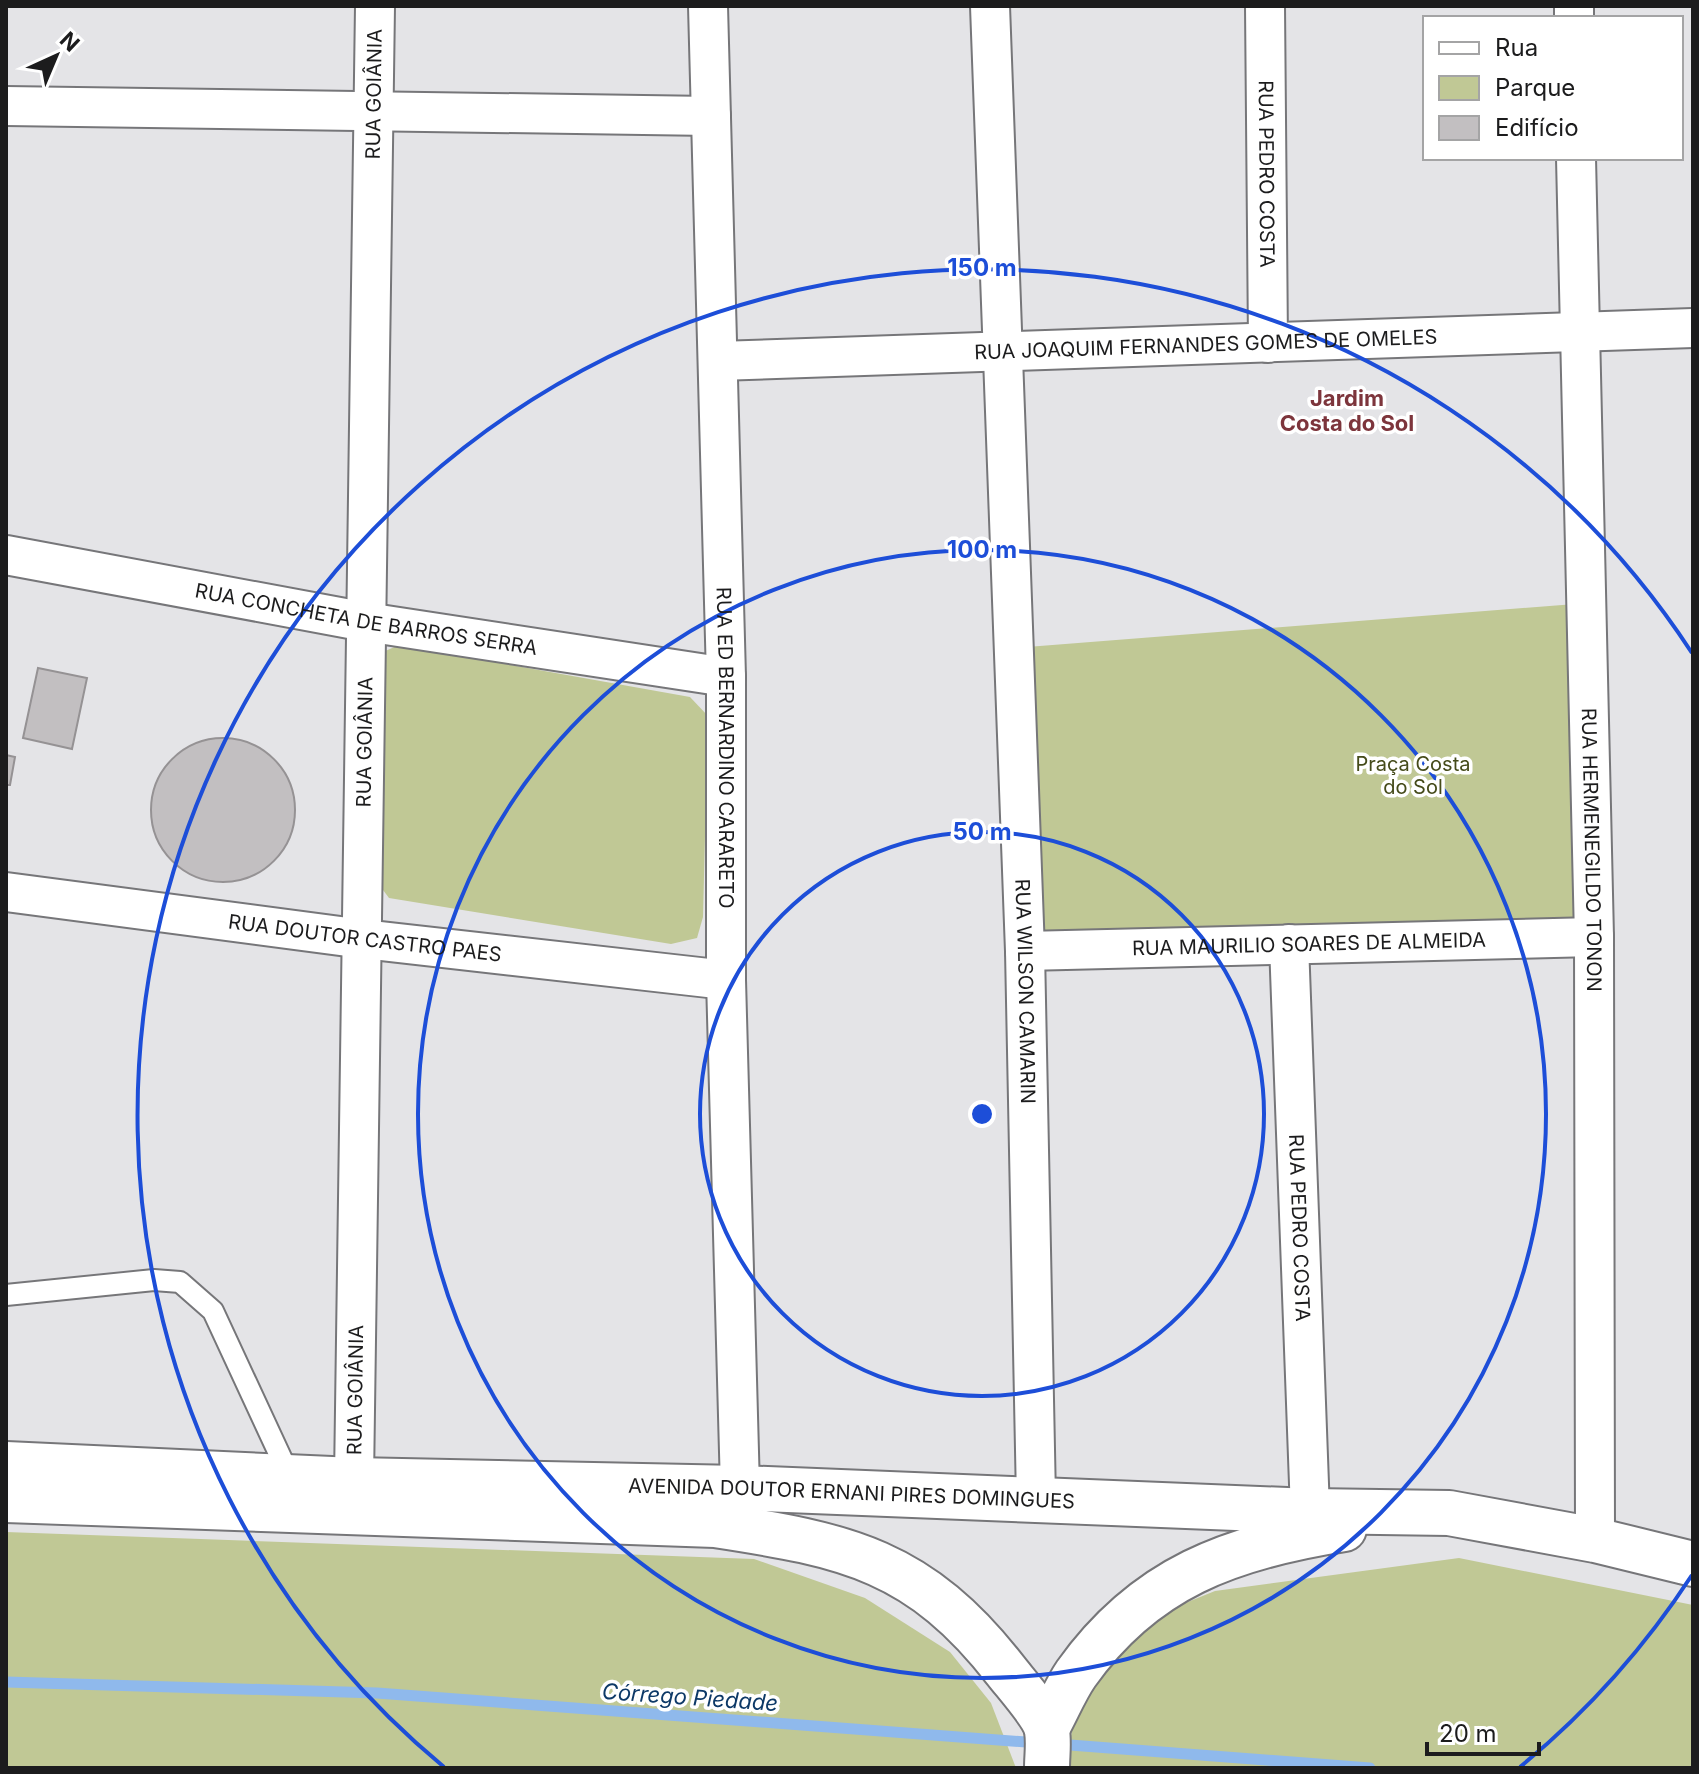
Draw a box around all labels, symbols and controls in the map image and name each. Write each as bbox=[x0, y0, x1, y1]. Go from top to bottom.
north arrow bbox=[16, 16, 96, 96]
legend bbox=[1423, 16, 1683, 160]
text: N bbox=[55, 26, 85, 57]
street label: RUA GOIÂNIA bbox=[361, 29, 387, 160]
text: Rua bbox=[1495, 33, 1538, 62]
text: Parque bbox=[1495, 73, 1575, 102]
street label: RUA PEDRO COSTA bbox=[1254, 80, 1279, 268]
text: Edifício bbox=[1495, 113, 1579, 142]
text: 150 m bbox=[947, 253, 1017, 282]
street label: RUA JOAQUIM FERNANDES GOMES DE OMELES bbox=[974, 325, 1438, 364]
district label: Jardim Costa do Sol bbox=[1280, 385, 1414, 436]
text: 100 m bbox=[947, 535, 1017, 564]
street label: RUA CONCHETA DE BARROS SERRA bbox=[193, 578, 539, 660]
street label: RUA ED BERNARDINO CARARETO bbox=[712, 587, 738, 909]
street label: RUA GOIÂNIA bbox=[352, 676, 377, 807]
street label: RUA HERMENEGILDO TONON bbox=[1577, 708, 1606, 992]
park label: Praça Costa do Sol bbox=[1355, 752, 1471, 799]
text: 50 m bbox=[952, 817, 1012, 846]
street label: RUA WILSON CAMARIN bbox=[1010, 878, 1040, 1104]
street label: RUA DOUTOR CASTRO PAES bbox=[227, 909, 503, 967]
street label: RUA MAURILIO SOARES DE ALMEIDA bbox=[1132, 928, 1486, 960]
centre of rings bbox=[968, 1100, 996, 1128]
street label: RUA PEDRO COSTA bbox=[1284, 1134, 1315, 1322]
street label: RUA GOIÂNIA bbox=[342, 1324, 368, 1455]
street label: AVENIDA DOUTOR ERNANI PIRES DOMINGUES bbox=[628, 1474, 1075, 1513]
water label: Córrego Piedade bbox=[601, 1678, 779, 1716]
scale bar bbox=[1427, 1706, 1539, 1756]
text: 20 m bbox=[1439, 1719, 1497, 1748]

